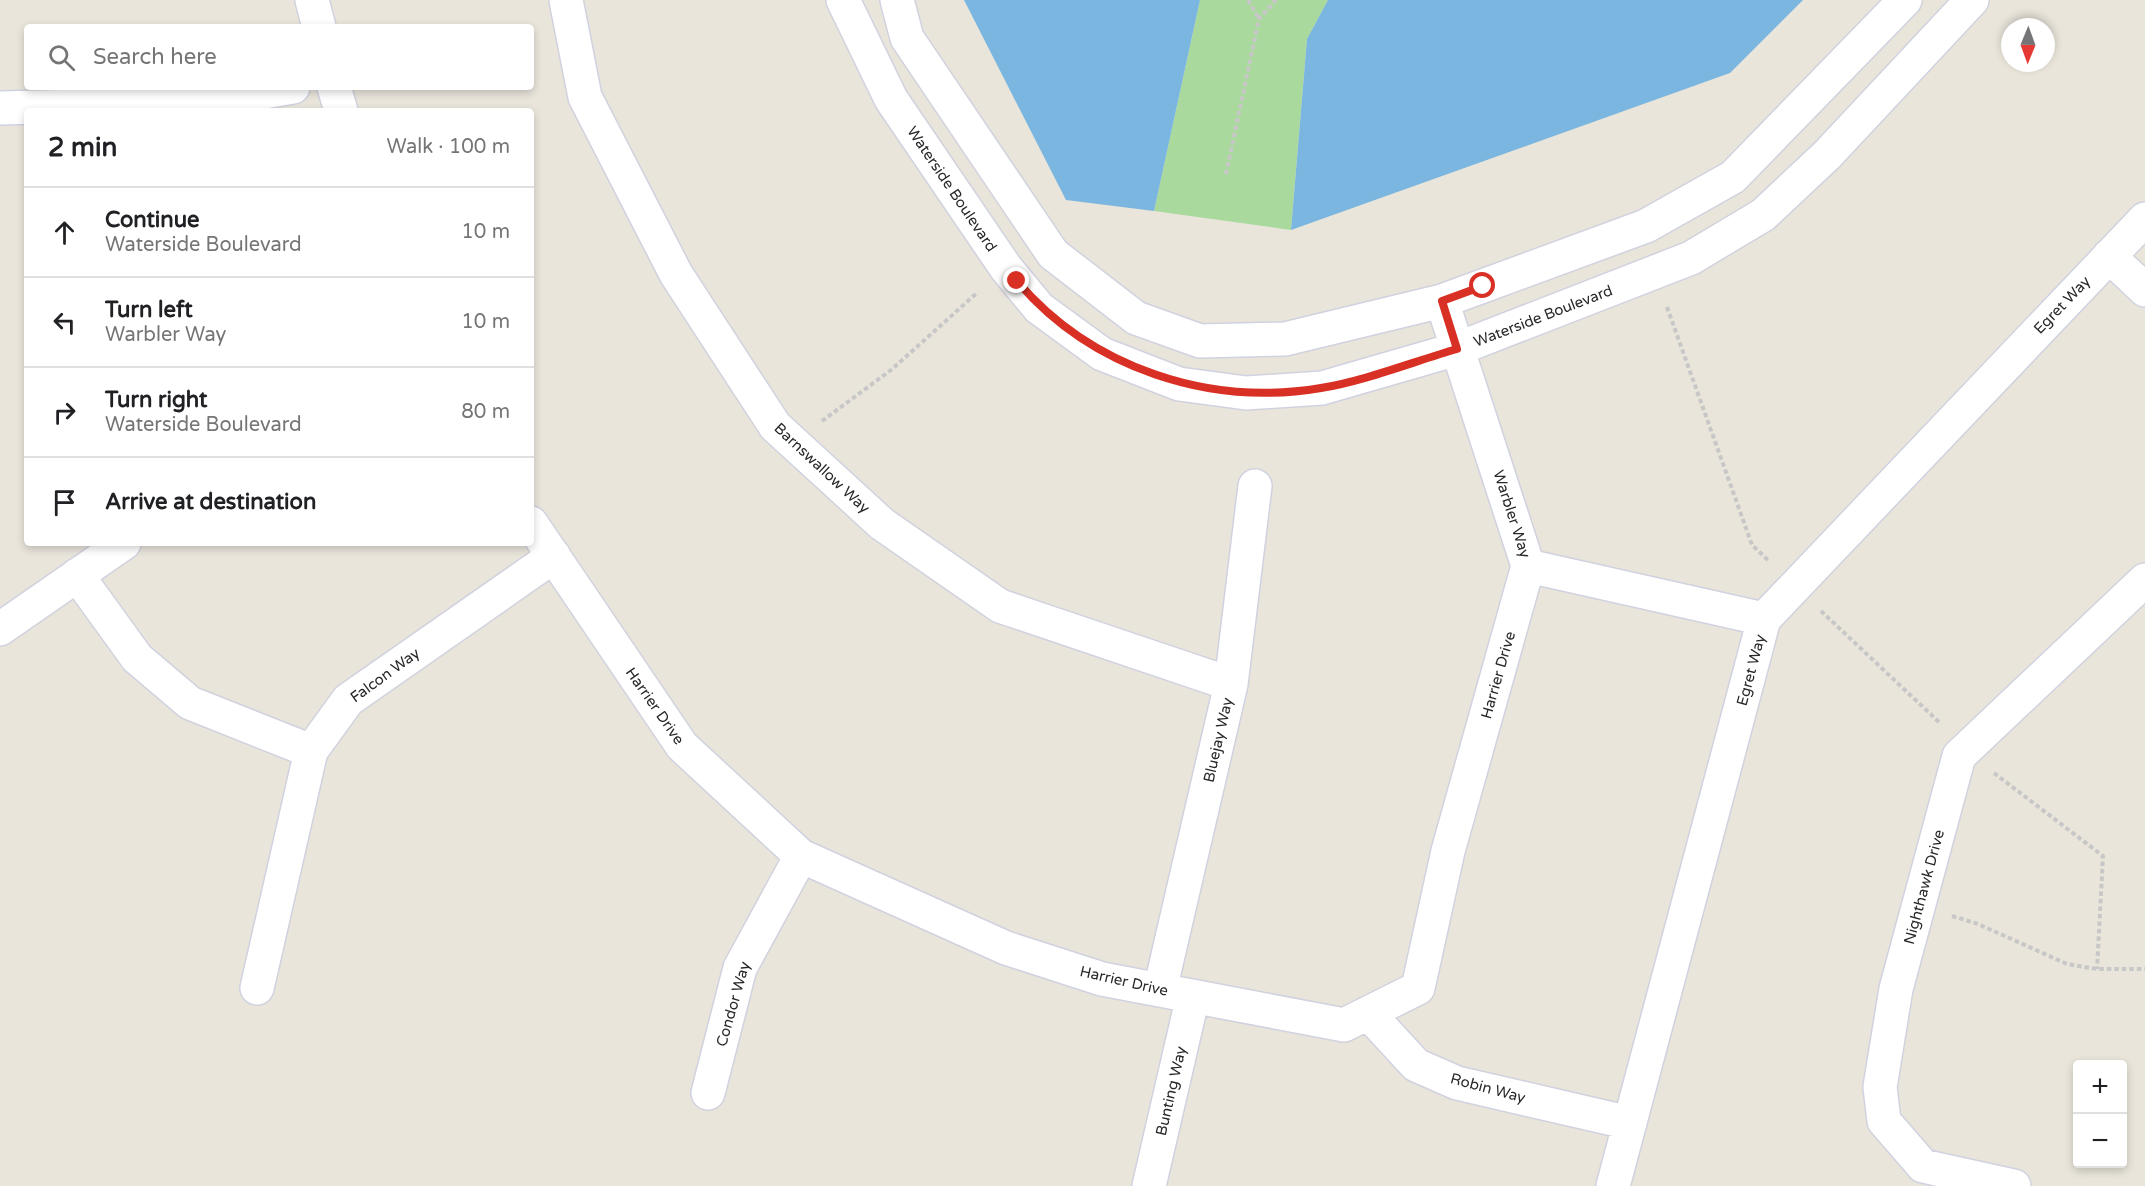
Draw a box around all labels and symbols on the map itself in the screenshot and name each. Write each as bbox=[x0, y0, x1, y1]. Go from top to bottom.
north arrow bbox=[2001, 18, 2055, 72]
street label: Waterside Boulevard bbox=[903, 123, 1001, 255]
route end bbox=[1003, 267, 1029, 293]
route start bbox=[1469, 272, 1495, 298]
street label: Egret Way bbox=[2030, 272, 2094, 338]
street label: Waterside Boulevard bbox=[1471, 281, 1615, 351]
street label: Barnswallow Way bbox=[770, 419, 874, 517]
street label: Warbler Way bbox=[1489, 468, 1535, 560]
street label: Harrier Drive bbox=[1477, 629, 1519, 721]
street label: Egret Way bbox=[1733, 632, 1769, 708]
street label: Falcon Way bbox=[347, 644, 423, 706]
street label: Harrier Drive bbox=[622, 664, 688, 748]
street label: Bluejay Way bbox=[1199, 696, 1237, 784]
street label: Nighthawk Drive bbox=[1900, 828, 1948, 946]
street label: Condor Way bbox=[712, 959, 754, 1049]
street label: Harrier Drive bbox=[1078, 962, 1170, 1000]
street label: Bunting Way bbox=[1152, 1045, 1190, 1137]
street label: Robin Way bbox=[1449, 1069, 1527, 1107]

